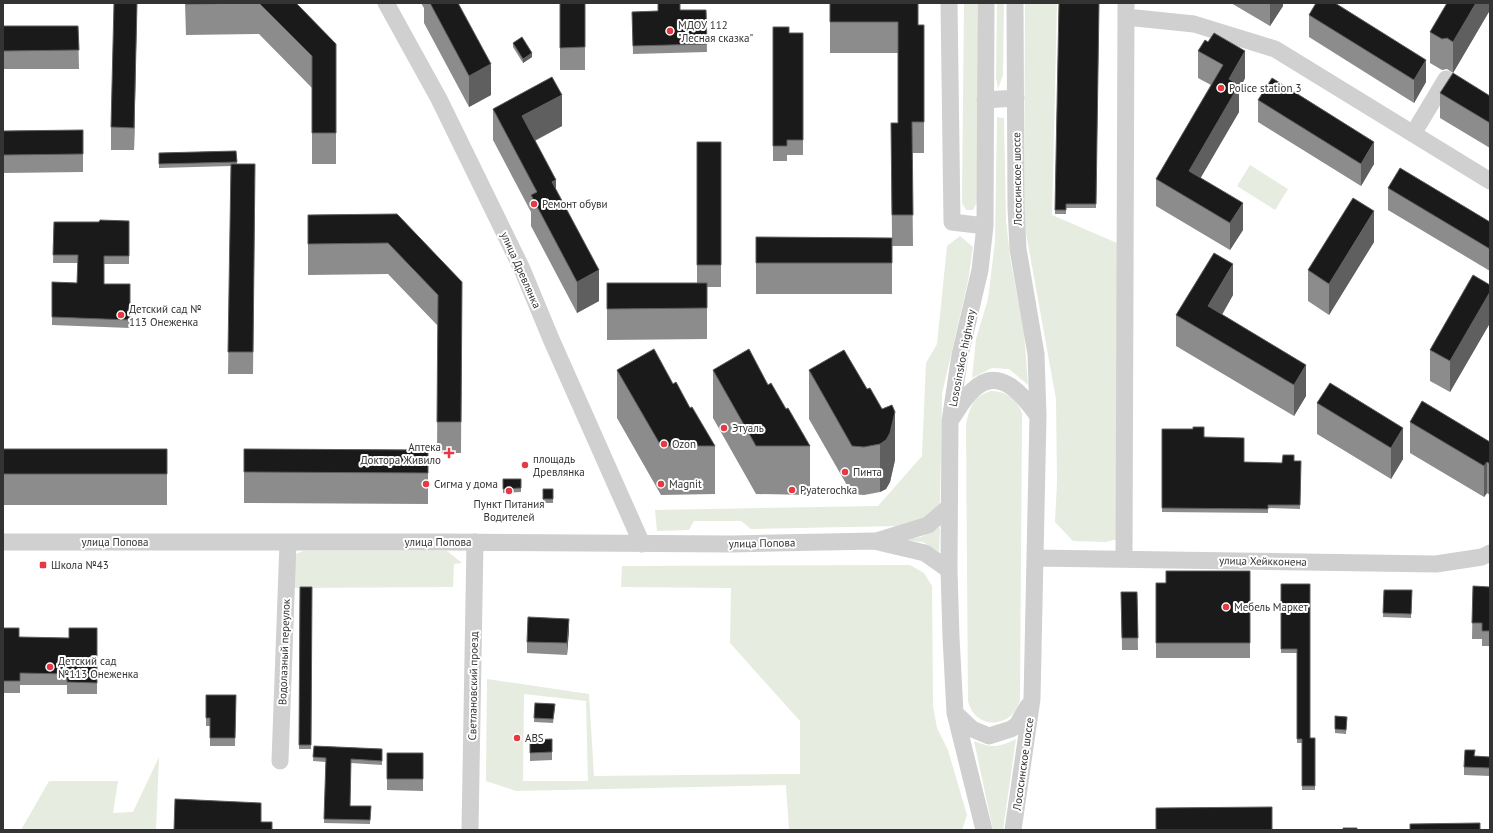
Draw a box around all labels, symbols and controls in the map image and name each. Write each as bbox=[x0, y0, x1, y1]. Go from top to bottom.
place label: МДОУ 112 "Лесная сказка" bbox=[678, 18, 754, 45]
marker: МДОУ 112 "Лесная сказка" bbox=[665, 26, 675, 36]
place label: Police station 3 bbox=[1229, 81, 1301, 95]
marker: Police station 3 bbox=[1216, 83, 1226, 93]
street label: Лососинское шоссе bbox=[1009, 132, 1025, 227]
place label: Ремонт обуви bbox=[542, 197, 608, 211]
marker: Ремонт обуви bbox=[529, 199, 539, 209]
street label: улица Древлянка bbox=[498, 229, 544, 311]
place label: Детский сад № 113 Онеженка bbox=[129, 302, 202, 329]
street label: Lososinskoe highway bbox=[946, 307, 978, 408]
marker: Детский сад № 113 Онеженка bbox=[116, 310, 126, 320]
place label: Этуаль bbox=[732, 421, 764, 435]
marker: Этуаль bbox=[719, 423, 729, 433]
place label: Ozon bbox=[672, 437, 696, 451]
marker: Ozon bbox=[659, 439, 669, 449]
place label: Аптека Доктора Живило bbox=[361, 440, 441, 467]
marker: Аптека Доктора Живило bbox=[444, 448, 454, 458]
place label: площадь Древлянка bbox=[533, 452, 585, 479]
marker: площадь Древлянка bbox=[520, 460, 530, 470]
place label: Пинта bbox=[853, 465, 882, 479]
marker: Пинта bbox=[840, 467, 850, 477]
place label: Сигма у дома bbox=[434, 477, 498, 491]
place label: Magnit bbox=[669, 477, 702, 491]
marker: Сигма у дома bbox=[421, 479, 431, 489]
marker: Magnit bbox=[656, 479, 666, 489]
place label: Pyaterochka bbox=[800, 483, 857, 497]
marker: Pyaterochka bbox=[787, 485, 797, 495]
marker: Пункт Питания Водителей bbox=[504, 486, 514, 496]
place label: Пункт Питания Водителей bbox=[474, 497, 544, 524]
street label: улица Попова bbox=[82, 535, 148, 549]
street label: улица Попова bbox=[405, 535, 471, 549]
street label: улица Попова bbox=[728, 535, 796, 551]
street label: улица Хейкконена bbox=[1219, 553, 1307, 569]
place label: Школа №43 bbox=[51, 558, 109, 572]
marker: Школа №43 bbox=[38, 560, 48, 570]
street label: Водолазный переулок bbox=[275, 598, 293, 705]
place label: Мебель Маркет bbox=[1234, 600, 1309, 614]
marker: Мебель Маркет bbox=[1221, 602, 1231, 612]
street label: Светлановский проезд bbox=[465, 631, 481, 741]
place label: Детский сад №113 Онеженка bbox=[58, 654, 139, 681]
marker: Детский сад №113 Онеженка bbox=[45, 662, 55, 672]
street label: Лососинское шоссе bbox=[1009, 716, 1037, 812]
place label: ABS bbox=[525, 731, 544, 745]
marker: ABS bbox=[512, 733, 522, 743]

